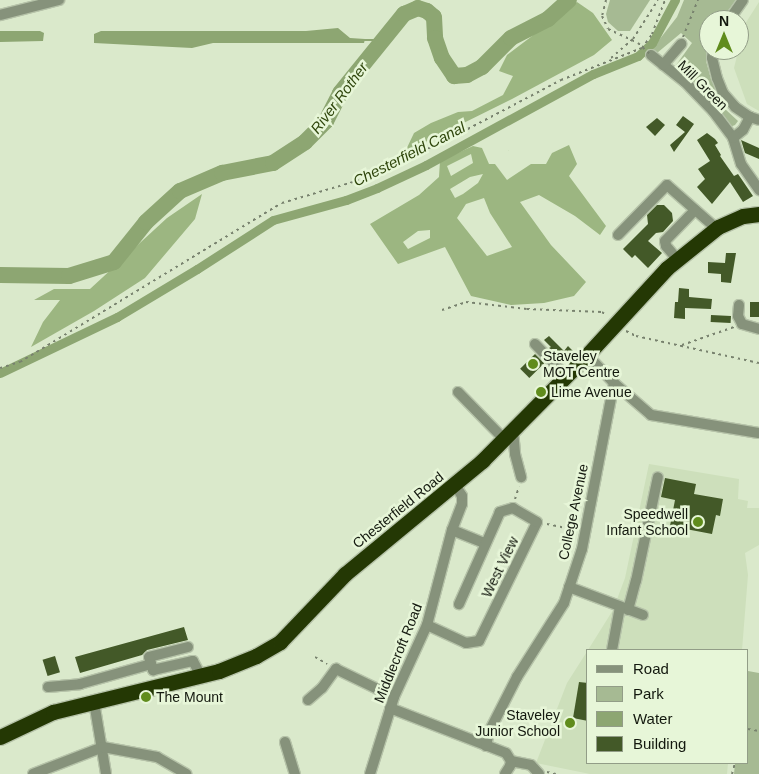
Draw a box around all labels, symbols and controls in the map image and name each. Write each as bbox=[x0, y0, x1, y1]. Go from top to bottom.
north arrow bbox=[699, 10, 749, 60]
text: N bbox=[719, 13, 729, 29]
street label: Mill Green bbox=[675, 57, 731, 113]
water label: River Rother bbox=[306, 59, 372, 137]
water label: Chesterfield Canal bbox=[350, 118, 468, 190]
place label: Staveley MOT Centre bbox=[543, 348, 620, 381]
marker: Staveley MOT Centre bbox=[527, 358, 539, 370]
place label: Lime Avenue bbox=[551, 384, 632, 400]
marker: Lime Avenue bbox=[535, 386, 547, 398]
street label: College Avenue bbox=[555, 462, 591, 562]
street label: Chesterfield Road bbox=[349, 468, 447, 552]
place label: Speedwell Infant School bbox=[606, 506, 688, 538]
marker: Speedwell Infant School bbox=[692, 516, 704, 528]
street label: West View bbox=[478, 534, 522, 600]
street label: Middlecroft Road bbox=[370, 601, 426, 705]
legend bbox=[586, 649, 749, 764]
text: Road bbox=[633, 660, 669, 677]
text: Park bbox=[633, 685, 664, 702]
place label: The Mount bbox=[156, 689, 223, 705]
marker: The Mount bbox=[140, 691, 152, 703]
place label: Staveley Junior School bbox=[475, 707, 560, 740]
text: Water bbox=[633, 710, 672, 727]
marker: Staveley Junior School bbox=[564, 717, 576, 729]
text: Building bbox=[633, 735, 686, 752]

